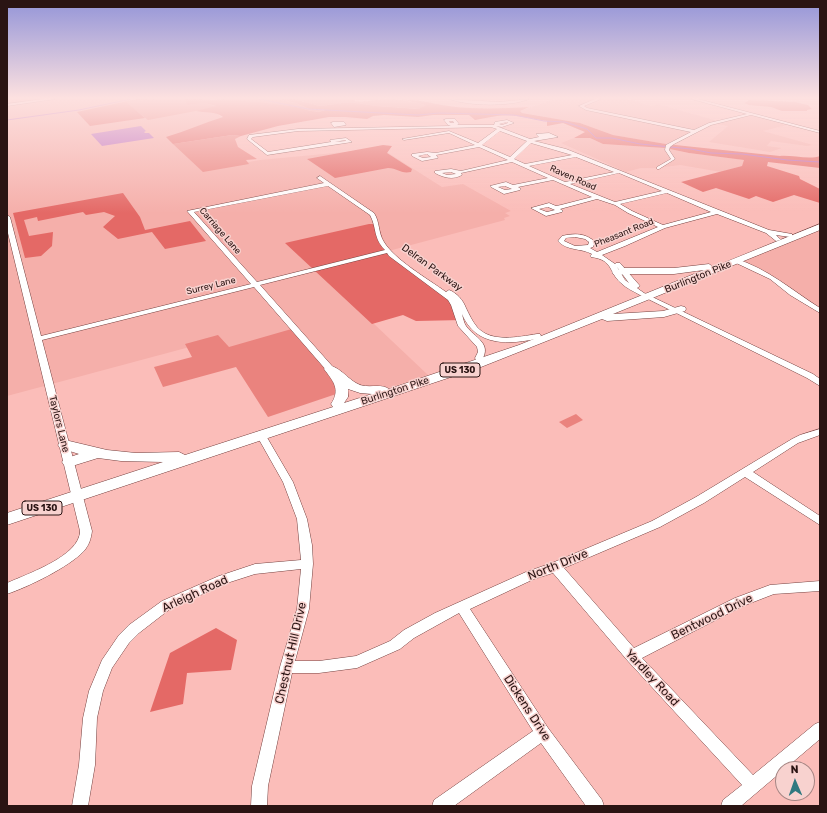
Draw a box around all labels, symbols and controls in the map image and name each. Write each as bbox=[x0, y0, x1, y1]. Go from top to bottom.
street label: Raven Road bbox=[548, 163, 598, 193]
street label: Carriage Lane bbox=[197, 206, 243, 256]
street label: Pheasant Road bbox=[593, 216, 655, 250]
street label: Delran Parkway bbox=[399, 242, 465, 294]
street label: Burlington Pike bbox=[663, 258, 733, 296]
street label: Surrey Lane bbox=[185, 275, 237, 297]
road number: US 130 bbox=[440, 363, 480, 377]
street label: Burlington Pike bbox=[359, 374, 431, 408]
street label: Taylors Lane bbox=[46, 394, 72, 454]
road number: US 130 bbox=[22, 501, 62, 515]
street label: North Drive bbox=[526, 546, 590, 584]
street label: Arleigh Road bbox=[160, 572, 230, 616]
street label: Bentwood Drive bbox=[669, 591, 755, 643]
street label: Chestnut Hill Drive bbox=[272, 601, 310, 705]
street label: Yardley Road bbox=[622, 647, 682, 709]
street label: Dickens Drive bbox=[500, 672, 554, 744]
north arrow bbox=[775, 761, 815, 801]
text: N bbox=[790, 763, 799, 776]

